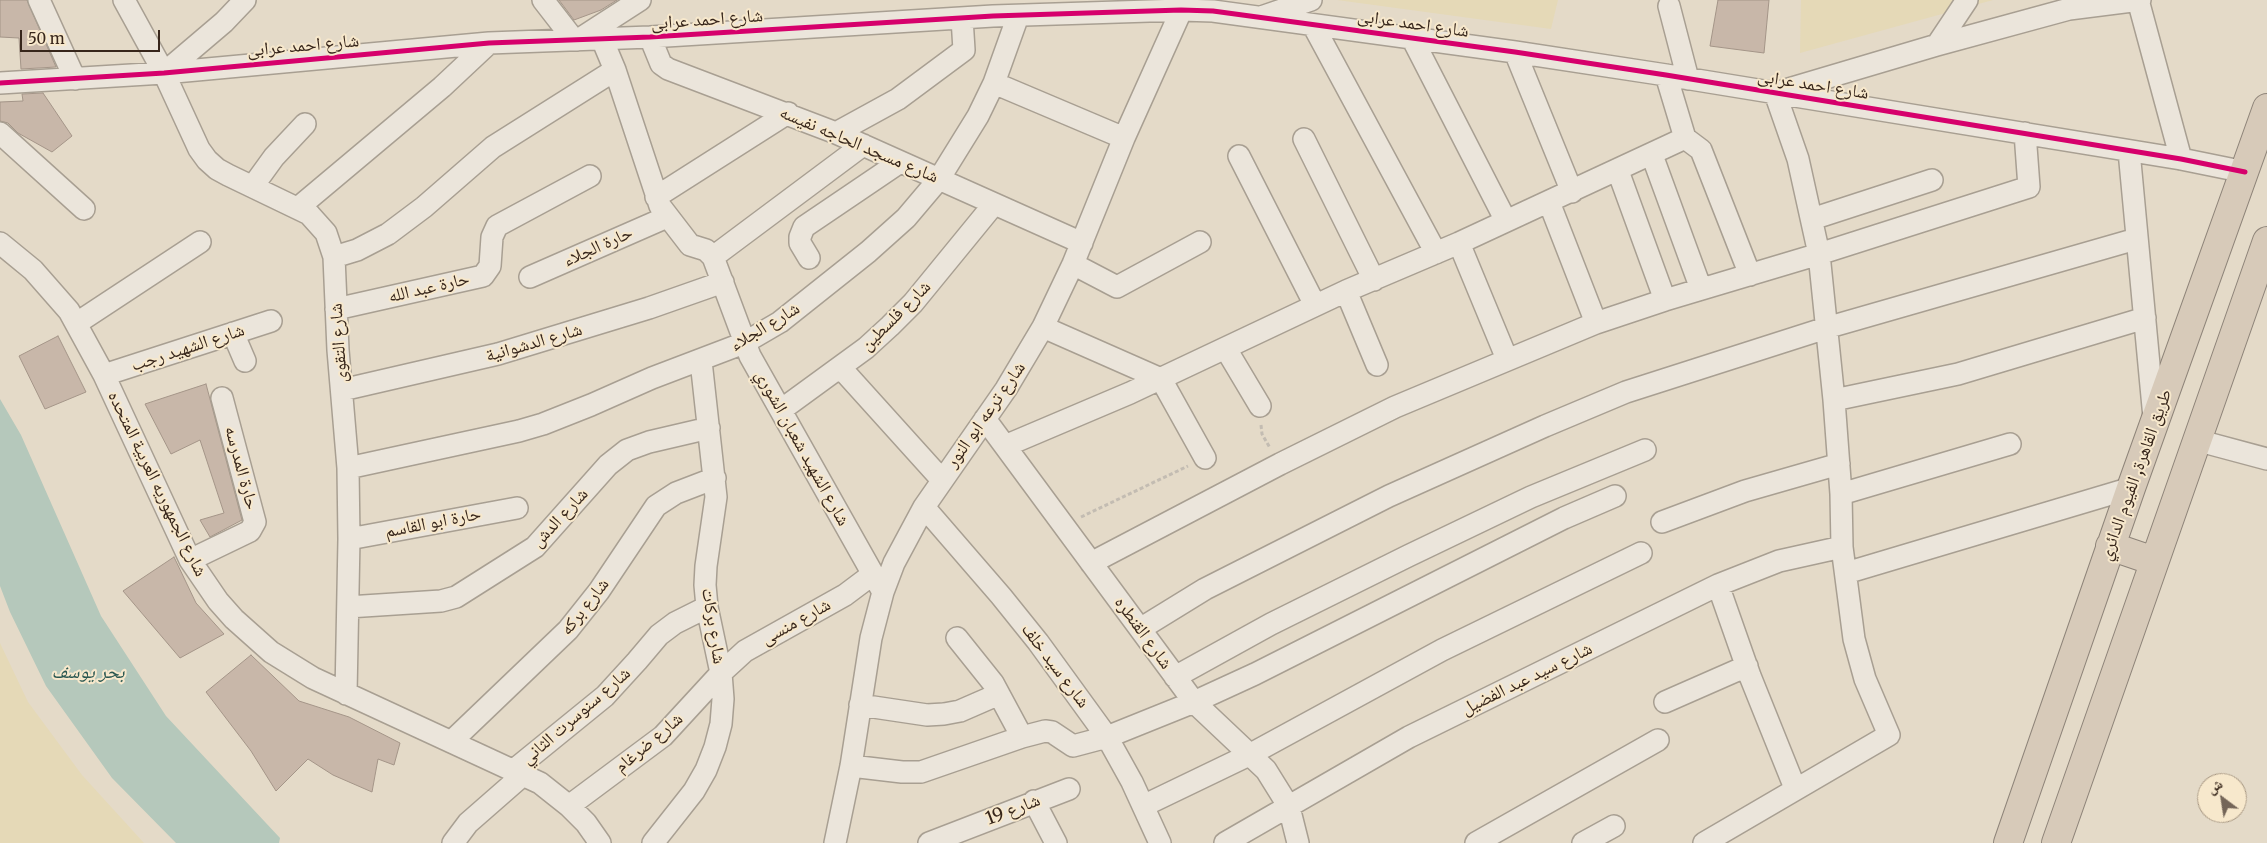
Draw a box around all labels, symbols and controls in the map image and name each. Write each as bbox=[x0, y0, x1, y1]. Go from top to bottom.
street label: شارع احمد عرابى bbox=[650, 5, 764, 35]
street label: شارع احمد عرابى bbox=[1356, 5, 1470, 43]
scale bar bbox=[22, 20, 162, 52]
text: 50 m bbox=[28, 29, 65, 48]
street label: شارع احمد عرابى bbox=[246, 30, 360, 62]
street label: شارع احمد عرابى bbox=[1756, 66, 1870, 104]
street label: شارع مسجد الحاجه نفيسه bbox=[776, 102, 942, 188]
street label: حارة الجلاء bbox=[560, 222, 636, 272]
street label: حارة عبد الله bbox=[386, 268, 472, 308]
street label: شارع فلسطين bbox=[856, 276, 936, 356]
street label: شارع الجلاء bbox=[726, 298, 804, 356]
street label: شارع التقوى bbox=[325, 303, 353, 383]
street label: شارع الدشوانية bbox=[483, 319, 585, 367]
street label: شارع الشهيد رجب bbox=[129, 320, 247, 376]
street label: شارع ترعه ابو النور bbox=[942, 358, 1030, 472]
street label: شارع الشهيد شعبان الشوري bbox=[750, 366, 854, 530]
street label: طريق القاهرة, الفيوم الدائري bbox=[2095, 386, 2177, 564]
street label: شارع الجمهوريه العربية المتحده bbox=[103, 388, 211, 580]
street label: حارة المدرسه bbox=[219, 424, 263, 512]
street label: شارع الدش bbox=[527, 484, 593, 552]
street label: حارة ابو القاسم bbox=[383, 503, 483, 543]
street label: شارع بركه bbox=[556, 574, 614, 640]
street label: شارع بركات bbox=[696, 586, 730, 666]
street label: شارع القنطره bbox=[1109, 592, 1177, 674]
street label: شارع منسى bbox=[757, 594, 835, 650]
street label: شارع سيد خلف bbox=[1016, 620, 1094, 712]
street label: شارع سيد عبد الفضيل bbox=[1458, 638, 1596, 720]
water label: بحر يوسف bbox=[51, 662, 125, 684]
street label: شارع سنوسرت الثاني bbox=[517, 663, 635, 769]
street label: شارع ضرغام bbox=[611, 708, 687, 778]
north arrow bbox=[2197, 773, 2247, 823]
text: ش bbox=[2204, 774, 2226, 798]
street label: شارع 19 bbox=[983, 790, 1043, 830]

